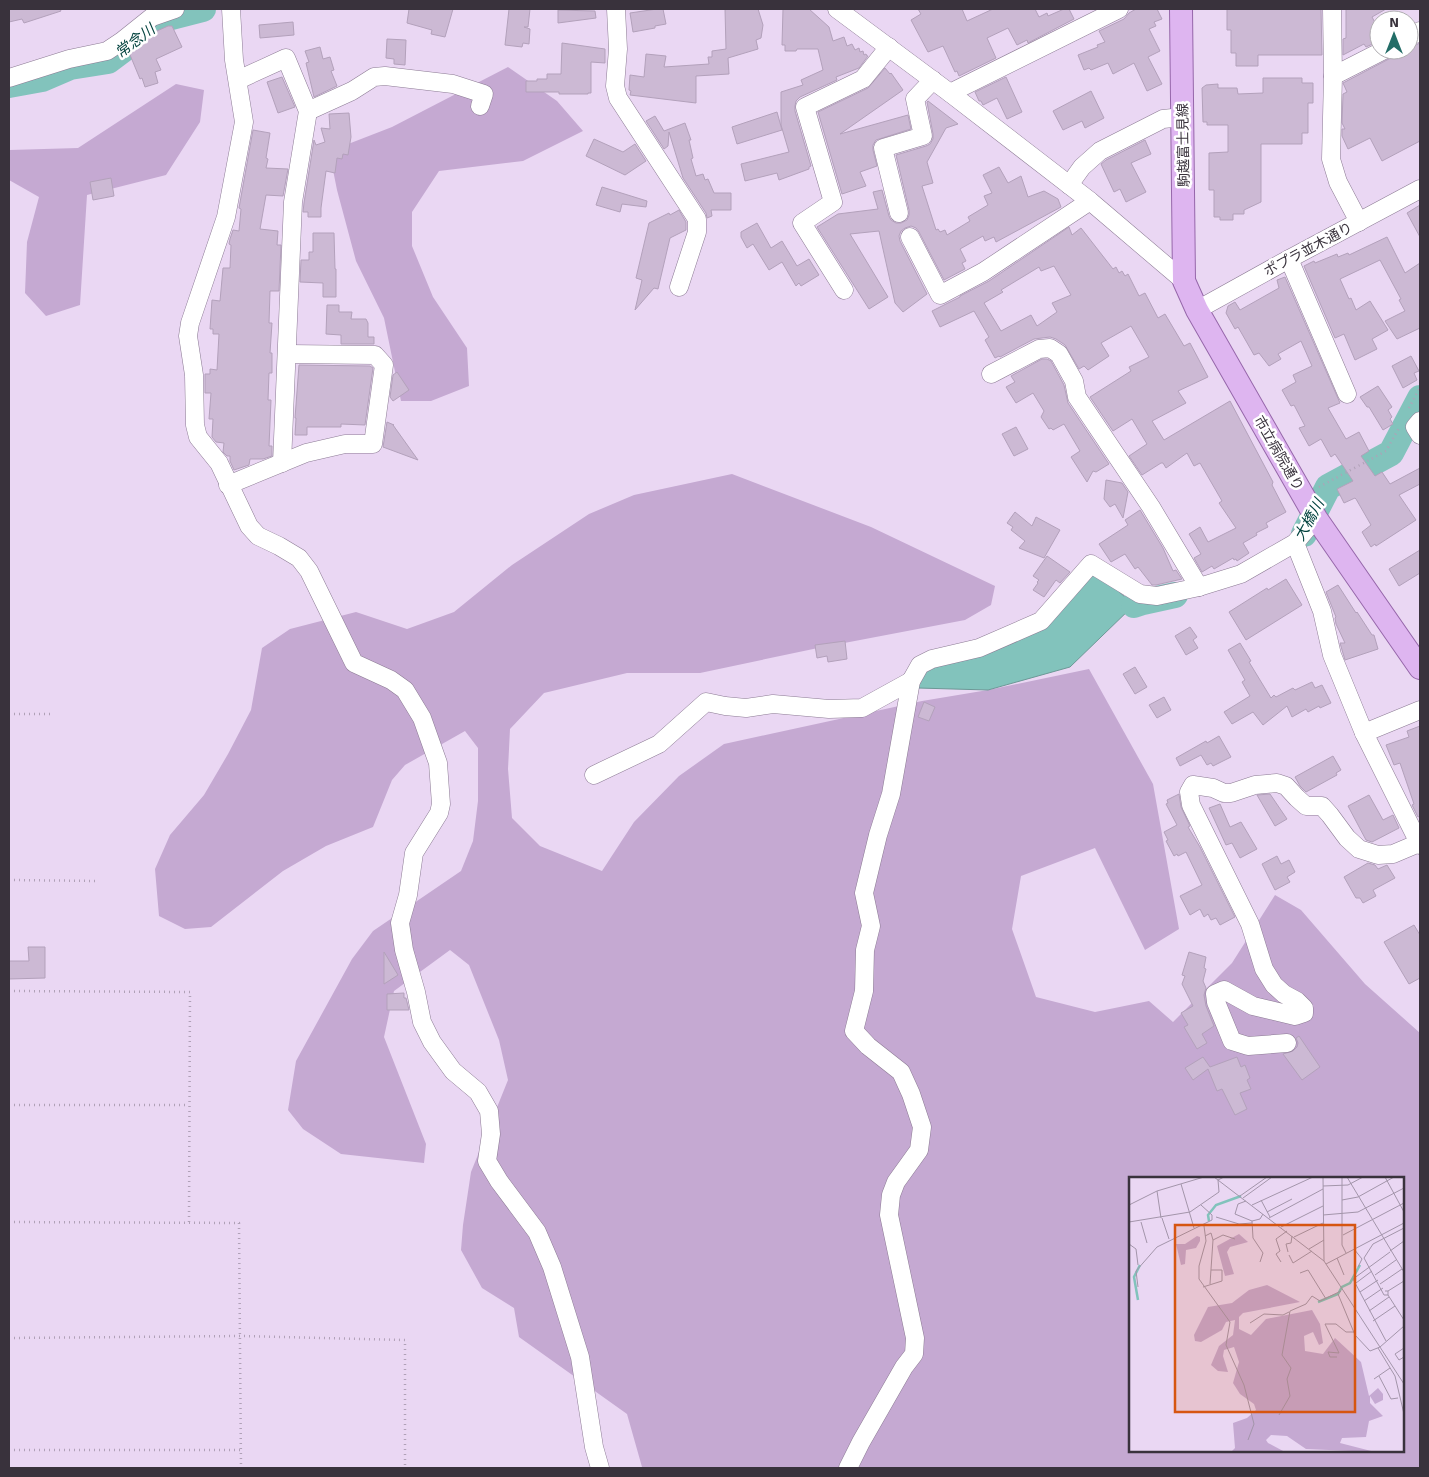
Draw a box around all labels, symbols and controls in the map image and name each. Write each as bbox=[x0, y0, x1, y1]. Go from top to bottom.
north arrow bbox=[1369, 10, 1419, 60]
text: N bbox=[1389, 14, 1399, 31]
water label: 常念川 bbox=[112, 19, 160, 62]
street label: 駒越富士見線 bbox=[1174, 103, 1193, 187]
street label: ポプラ並木通り bbox=[1261, 219, 1355, 280]
street label: 市立病院通り bbox=[1250, 413, 1307, 494]
water label: 大橋川 bbox=[1290, 494, 1329, 544]
inset map bbox=[1129, 1177, 1404, 1452]

